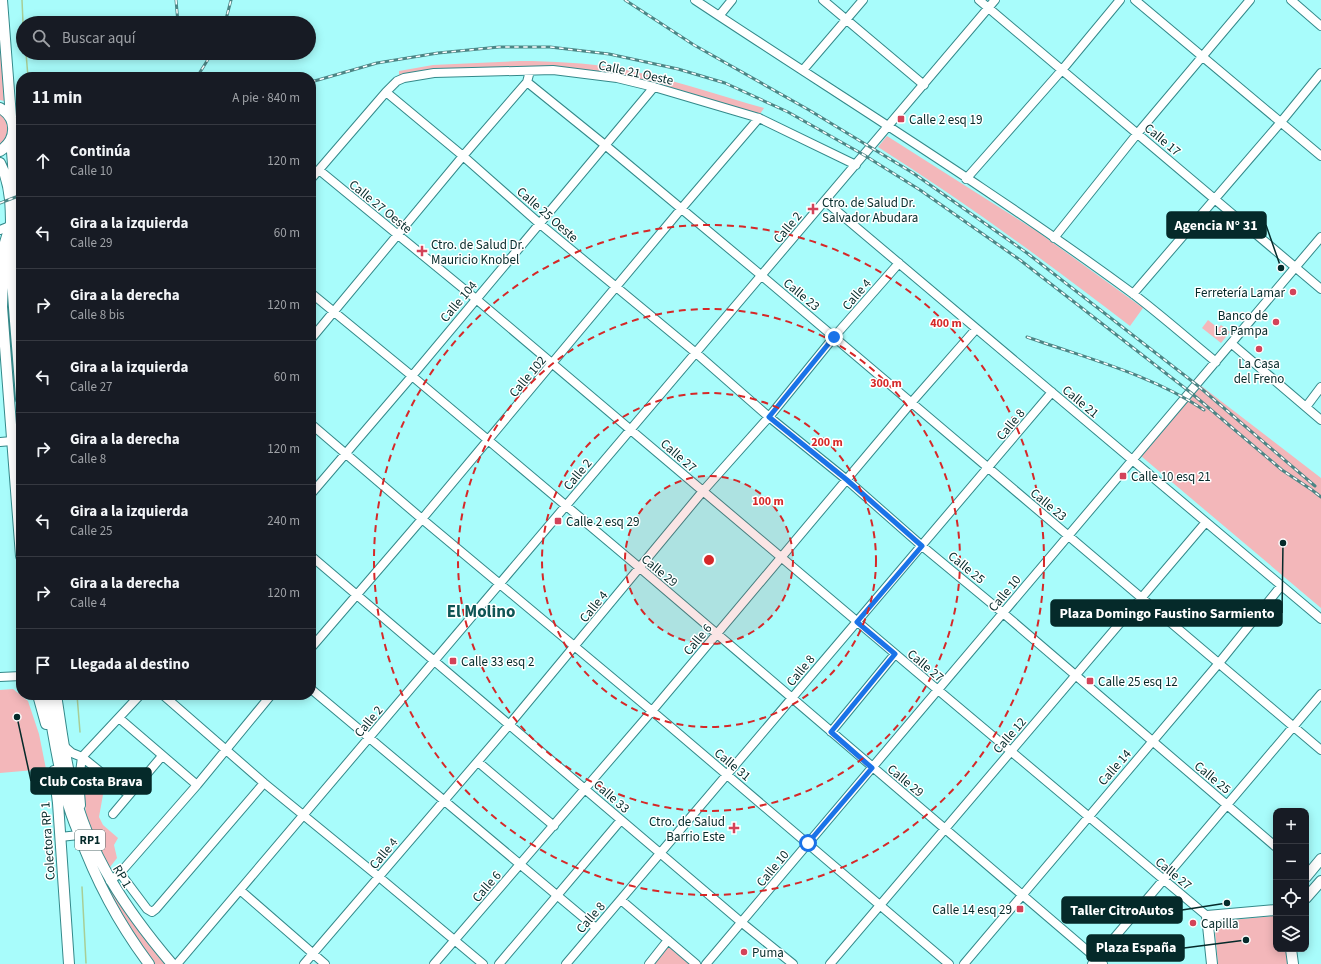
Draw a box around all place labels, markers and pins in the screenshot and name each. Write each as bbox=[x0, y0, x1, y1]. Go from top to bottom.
place label: Calle 2 esq 19 bbox=[909, 111, 982, 129]
marker: Calle 2 esq 19 bbox=[896, 114, 906, 124]
place label: Ctro. de Salud Dr. Salvador Abudara bbox=[822, 194, 918, 227]
marker: Ctro. de Salud Dr. Salvador Abudara bbox=[807, 203, 819, 215]
callout: Agencia N° 31 bbox=[1167, 212, 1266, 238]
place label: Ctro. de Salud Dr. Mauricio Knobel bbox=[431, 236, 525, 269]
marker: Ctro. de Salud Dr. Mauricio Knobel bbox=[416, 245, 428, 257]
place label: Ferretería Lamar bbox=[1195, 284, 1285, 302]
marker: Ferretería Lamar bbox=[1288, 287, 1298, 297]
place label: Banco de La Pampa bbox=[1215, 307, 1268, 340]
marker: Banco de La Pampa bbox=[1271, 317, 1281, 327]
marker: La Casa del Freno bbox=[1254, 344, 1264, 354]
place label: La Casa del Freno bbox=[1234, 355, 1284, 388]
place label: Calle 10 esq 21 bbox=[1131, 468, 1211, 486]
marker: Calle 10 esq 21 bbox=[1118, 471, 1128, 481]
place label: Calle 2 esq 29 bbox=[566, 513, 639, 531]
marker: Calle 2 esq 29 bbox=[553, 516, 563, 526]
centre of rings bbox=[702, 553, 716, 567]
callout: Plaza Domingo Faustino Sarmiento bbox=[1051, 600, 1282, 626]
place label: Calle 33 esq 2 bbox=[461, 653, 534, 671]
marker: Calle 33 esq 2 bbox=[448, 656, 458, 666]
place label: Calle 25 esq 12 bbox=[1098, 673, 1178, 691]
marker: Calle 25 esq 12 bbox=[1085, 676, 1095, 686]
callout: Club Costa Brava bbox=[31, 768, 151, 794]
place label: Ctro. de Salud Barrio Este bbox=[649, 813, 725, 846]
marker: Ctro. de Salud Barrio Este bbox=[728, 822, 740, 834]
callout: Taller CitroAutos bbox=[1062, 897, 1182, 923]
place label: Calle 14 esq 29 bbox=[932, 901, 1012, 919]
marker: Calle 14 esq 29 bbox=[1015, 904, 1025, 914]
place label: Capilla bbox=[1201, 915, 1239, 933]
marker: Capilla bbox=[1188, 918, 1198, 928]
callout: Plaza España bbox=[1087, 935, 1184, 961]
place label: Puma bbox=[752, 944, 784, 962]
marker: Puma bbox=[739, 947, 749, 957]

